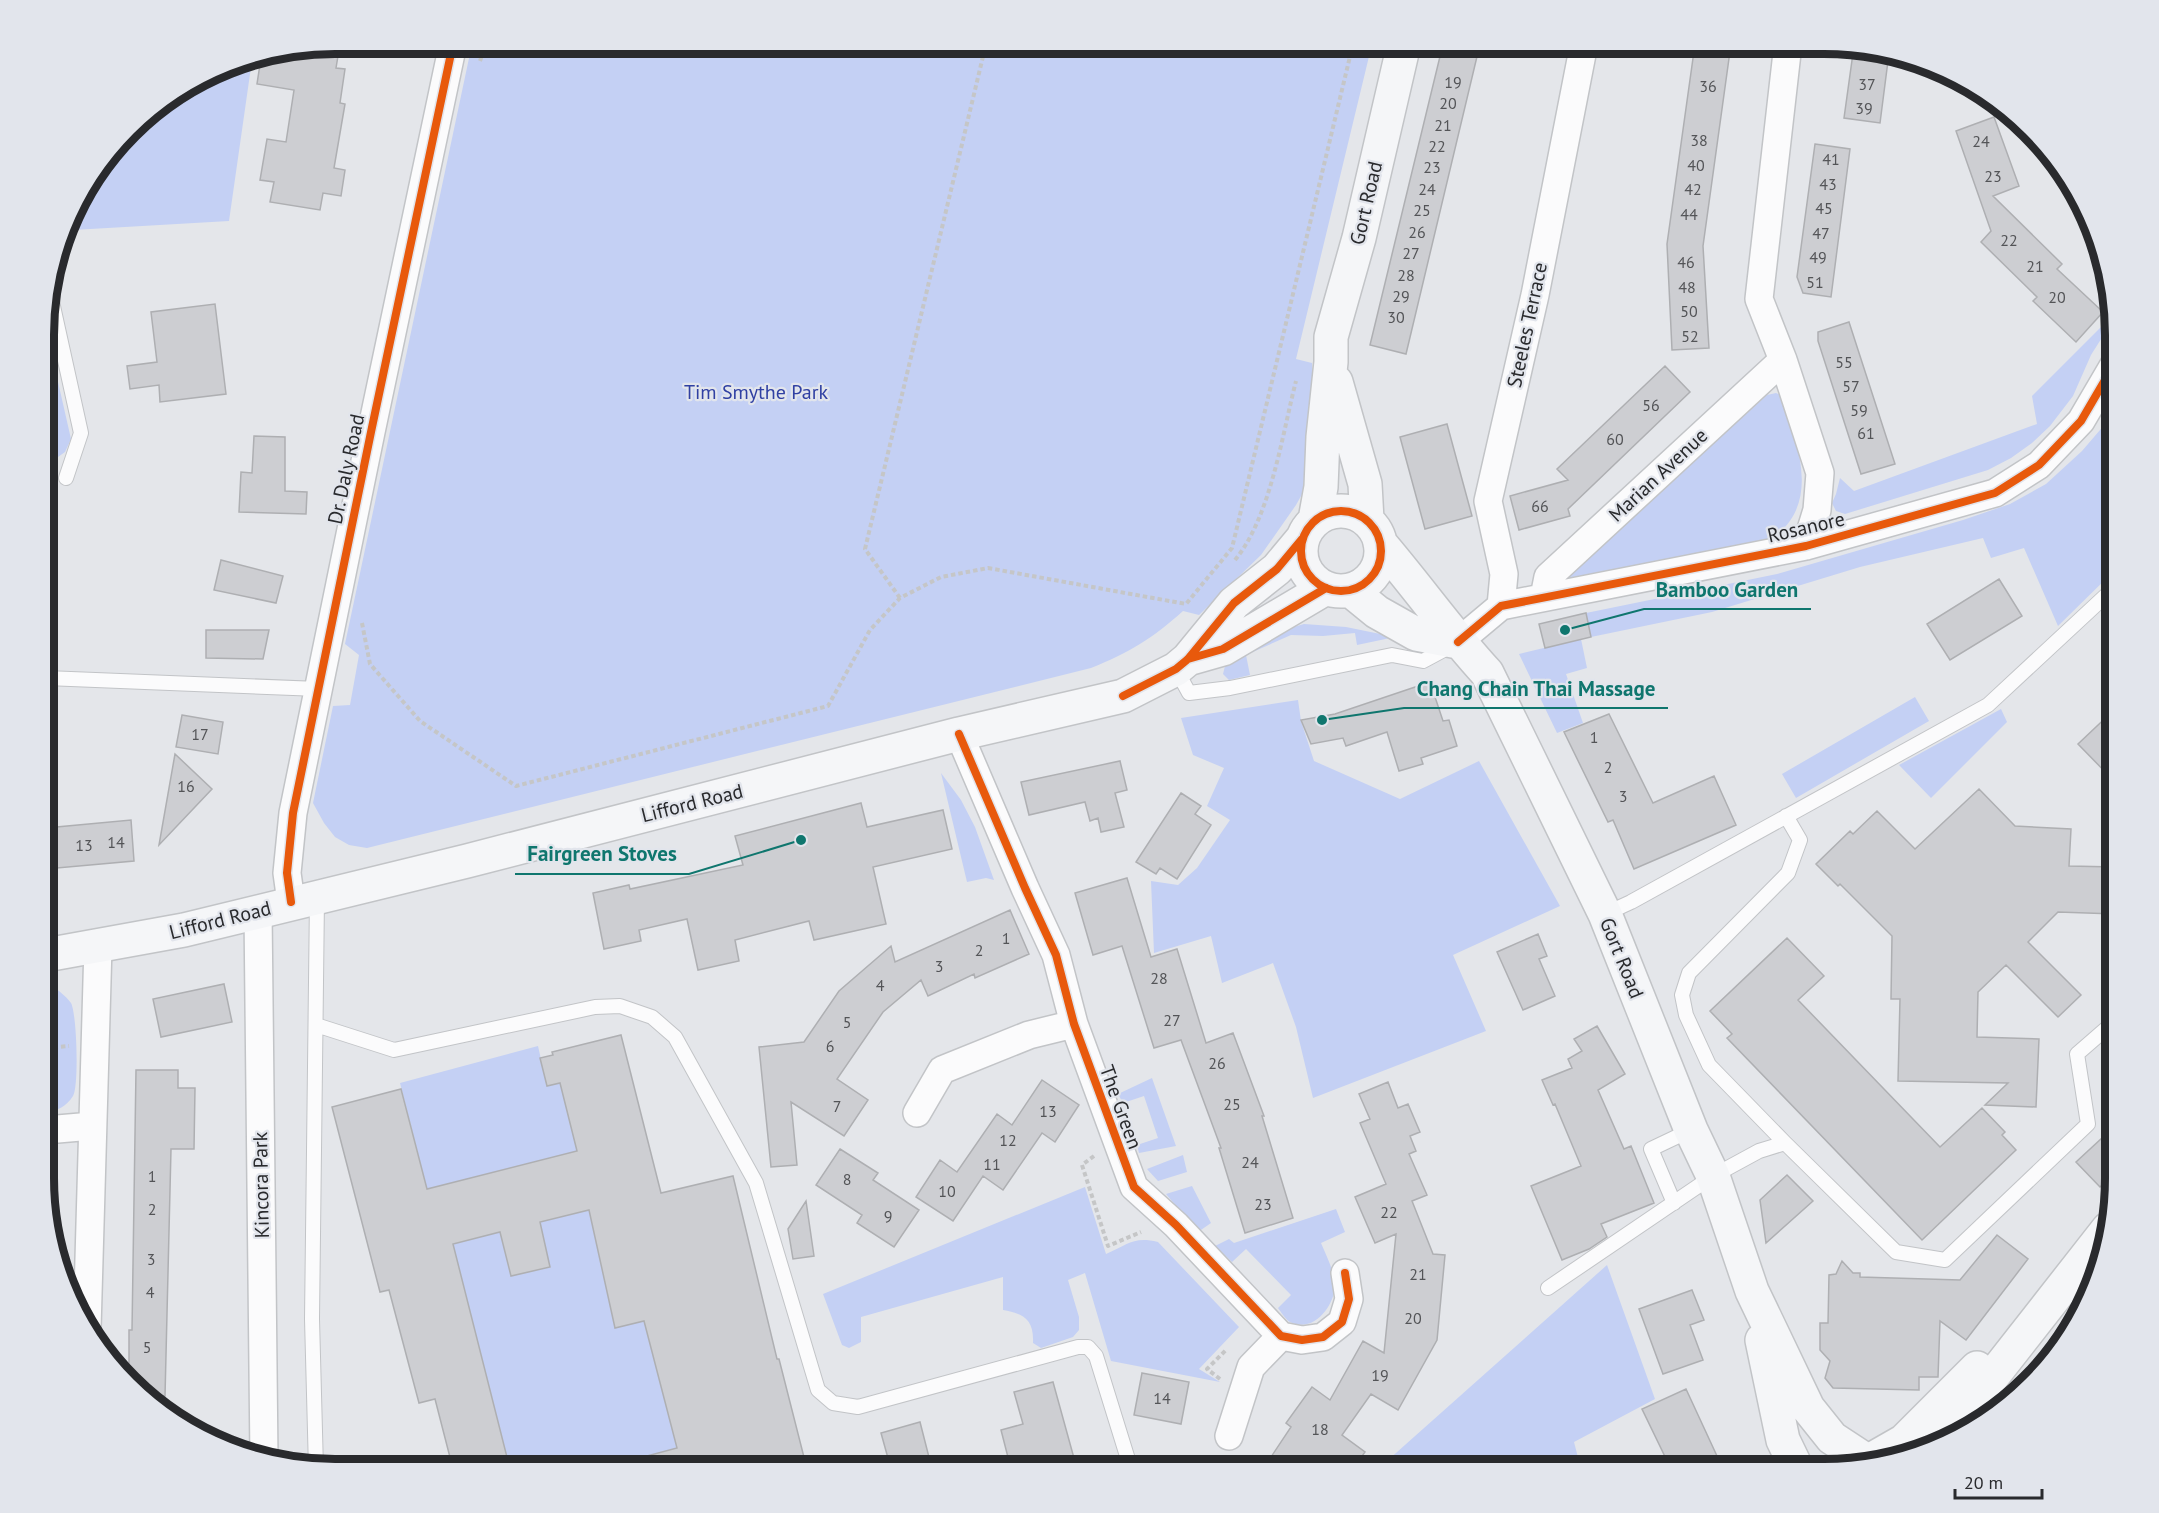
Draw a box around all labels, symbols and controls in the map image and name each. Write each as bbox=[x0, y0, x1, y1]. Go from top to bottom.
house number: 19 bbox=[1444, 72, 1462, 92]
house number: 37 bbox=[1858, 74, 1876, 94]
house number: 36 bbox=[1699, 76, 1717, 96]
house number: 20 bbox=[1439, 93, 1457, 113]
house number: 39 bbox=[1855, 98, 1873, 118]
house number: 21 bbox=[1434, 115, 1452, 135]
house number: 38 bbox=[1690, 130, 1708, 150]
house number: 24 bbox=[1972, 131, 1990, 151]
house number: 22 bbox=[1428, 136, 1446, 156]
house number: 41 bbox=[1822, 149, 1840, 169]
house number: 40 bbox=[1687, 155, 1705, 175]
house number: 23 bbox=[1423, 157, 1441, 177]
street label: Gort Road bbox=[1344, 159, 1388, 247]
house number: 23 bbox=[1984, 166, 2002, 186]
house number: 43 bbox=[1819, 174, 1837, 194]
house number: 24 bbox=[1418, 179, 1436, 199]
house number: 42 bbox=[1684, 179, 1702, 199]
house number: 45 bbox=[1815, 198, 1833, 218]
house number: 25 bbox=[1413, 200, 1431, 220]
house number: 44 bbox=[1680, 204, 1698, 224]
house number: 26 bbox=[1408, 222, 1426, 242]
house number: 47 bbox=[1812, 223, 1830, 243]
house number: 22 bbox=[2000, 230, 2018, 250]
house number: 27 bbox=[1402, 243, 1420, 263]
house number: 49 bbox=[1809, 247, 1827, 267]
house number: 46 bbox=[1677, 252, 1695, 272]
house number: 21 bbox=[2026, 256, 2044, 276]
street label: Steeles Terrace bbox=[1501, 260, 1553, 390]
house number: 28 bbox=[1397, 265, 1415, 285]
house number: 51 bbox=[1806, 272, 1824, 292]
house number: 48 bbox=[1678, 277, 1696, 297]
house number: 29 bbox=[1392, 286, 1410, 306]
house number: 20 bbox=[2048, 287, 2066, 307]
house number: 50 bbox=[1680, 301, 1698, 321]
house number: 30 bbox=[1387, 307, 1405, 327]
house number: 52 bbox=[1681, 326, 1699, 346]
house number: 55 bbox=[1835, 352, 1853, 372]
house number: 57 bbox=[1842, 376, 1860, 396]
park label: Tim Smythe Park bbox=[684, 379, 829, 405]
house number: 56 bbox=[1642, 395, 1660, 415]
house number: 59 bbox=[1850, 400, 1868, 420]
street label: Dr. Daly Road bbox=[322, 412, 370, 526]
street label: Marian Avenue bbox=[1603, 423, 1713, 527]
house number: 61 bbox=[1857, 423, 1875, 443]
house number: 60 bbox=[1606, 429, 1624, 449]
house number: 66 bbox=[1531, 496, 1549, 516]
street label: Rosanore bbox=[1765, 505, 1847, 549]
callout: Bamboo Garden bbox=[1644, 570, 1811, 609]
text: Bamboo Garden bbox=[1656, 576, 1798, 603]
callout: Chang Chain Thai Massage bbox=[1404, 669, 1668, 708]
text: Chang Chain Thai Massage bbox=[1417, 675, 1655, 702]
house number: 17 bbox=[191, 724, 209, 744]
house number: 1 bbox=[1590, 727, 1598, 747]
house number: 2 bbox=[1604, 757, 1612, 777]
house number: 16 bbox=[177, 776, 195, 796]
street label: Lifford Road bbox=[638, 778, 746, 828]
house number: 3 bbox=[1619, 786, 1627, 806]
house number: 14 bbox=[107, 832, 125, 852]
house number: 13 bbox=[75, 835, 93, 855]
callout: Fairgreen Stoves bbox=[515, 835, 689, 874]
text: Fairgreen Stoves bbox=[527, 840, 677, 867]
street label: Lifford Road bbox=[166, 895, 274, 945]
street label: Gort Road bbox=[1594, 914, 1650, 1002]
house number: 1 bbox=[1002, 928, 1010, 948]
house number: 2 bbox=[975, 940, 983, 960]
house number: 3 bbox=[935, 956, 943, 976]
house number: 28 bbox=[1150, 968, 1168, 988]
house number: 4 bbox=[876, 975, 885, 995]
house number: 27 bbox=[1163, 1010, 1181, 1030]
house number: 5 bbox=[843, 1012, 851, 1032]
house number: 6 bbox=[826, 1036, 834, 1056]
house number: 26 bbox=[1208, 1053, 1226, 1073]
street label: The Green bbox=[1094, 1061, 1148, 1153]
house number: 25 bbox=[1223, 1094, 1241, 1114]
house number: 7 bbox=[833, 1096, 841, 1116]
house number: 13 bbox=[1039, 1101, 1057, 1121]
house number: 12 bbox=[999, 1130, 1017, 1150]
street label: Kincora Park bbox=[247, 1131, 275, 1239]
house number: 24 bbox=[1241, 1152, 1259, 1172]
house number: 11 bbox=[983, 1154, 1001, 1174]
house number: 1 bbox=[148, 1166, 156, 1186]
house number: 8 bbox=[843, 1169, 851, 1189]
house number: 10 bbox=[938, 1181, 956, 1201]
house number: 23 bbox=[1254, 1194, 1272, 1214]
house number: 2 bbox=[148, 1199, 156, 1219]
house number: 22 bbox=[1380, 1202, 1398, 1222]
house number: 9 bbox=[884, 1206, 892, 1226]
house number: 3 bbox=[147, 1249, 155, 1269]
house number: 21 bbox=[1409, 1264, 1427, 1284]
house number: 4 bbox=[146, 1282, 155, 1302]
house number: 20 bbox=[1404, 1308, 1422, 1328]
house number: 5 bbox=[143, 1337, 151, 1357]
house number: 19 bbox=[1371, 1365, 1389, 1385]
house number: 14 bbox=[1153, 1388, 1171, 1408]
house number: 18 bbox=[1311, 1419, 1329, 1439]
scale bar bbox=[1955, 1462, 2042, 1500]
text: 20 m bbox=[1964, 1471, 2003, 1494]

